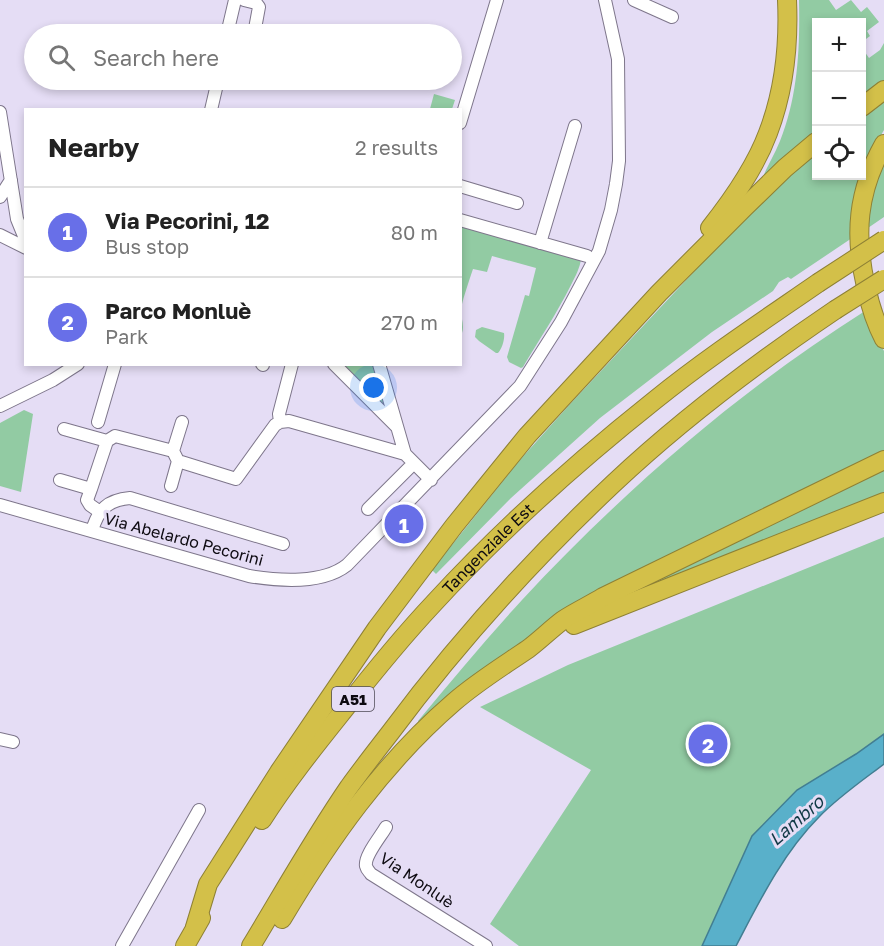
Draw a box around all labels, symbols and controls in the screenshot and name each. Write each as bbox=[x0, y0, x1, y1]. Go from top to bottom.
map controls bbox=[812, 18, 866, 180]
button: + bbox=[812, 18, 866, 72]
search box bbox=[24, 24, 462, 90]
icon: search bbox=[45, 41, 78, 74]
text: Search here bbox=[93, 44, 219, 71]
button: − bbox=[812, 72, 866, 126]
button: locate bbox=[812, 126, 866, 180]
text: Nearby bbox=[48, 132, 139, 163]
text: 2 results bbox=[355, 135, 438, 159]
text: Via Pecorini, 12 bbox=[105, 207, 270, 234]
text: 1 bbox=[62, 220, 73, 244]
text: 80 m bbox=[391, 220, 438, 244]
text: Bus stop bbox=[105, 234, 189, 258]
text: Parco Monluè bbox=[105, 297, 251, 324]
text: 2 bbox=[61, 310, 74, 334]
text: 270 m bbox=[381, 310, 438, 334]
text: Park bbox=[105, 324, 148, 348]
your location bbox=[359, 373, 388, 402]
street label: Tangenziale Est bbox=[438, 499, 538, 598]
pin: 1 bbox=[384, 502, 424, 546]
street label: Via Abelardo Pecorini bbox=[102, 508, 266, 570]
road number: A51 bbox=[332, 687, 374, 711]
pin: 2 bbox=[688, 722, 728, 766]
water label: Lambro bbox=[764, 790, 829, 850]
street label: Via Monluè bbox=[376, 848, 458, 912]

